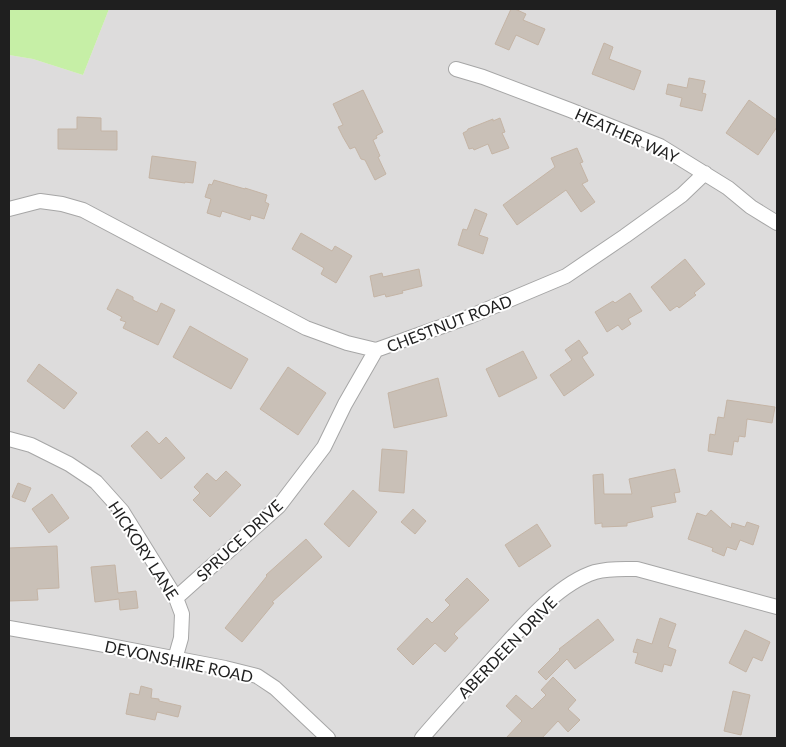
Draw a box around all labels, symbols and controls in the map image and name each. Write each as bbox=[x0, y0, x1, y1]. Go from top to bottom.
street label: HEATHER WAY bbox=[572, 104, 682, 166]
street label: CHESTNUT ROAD bbox=[384, 290, 514, 356]
street label: SPRUCE DRIVE bbox=[192, 495, 286, 585]
street label: HICKORY LANE bbox=[105, 497, 183, 603]
street label: ABERDEEN DRIVE bbox=[454, 592, 560, 702]
street label: DEVONSHIRE ROAD bbox=[103, 636, 255, 686]

